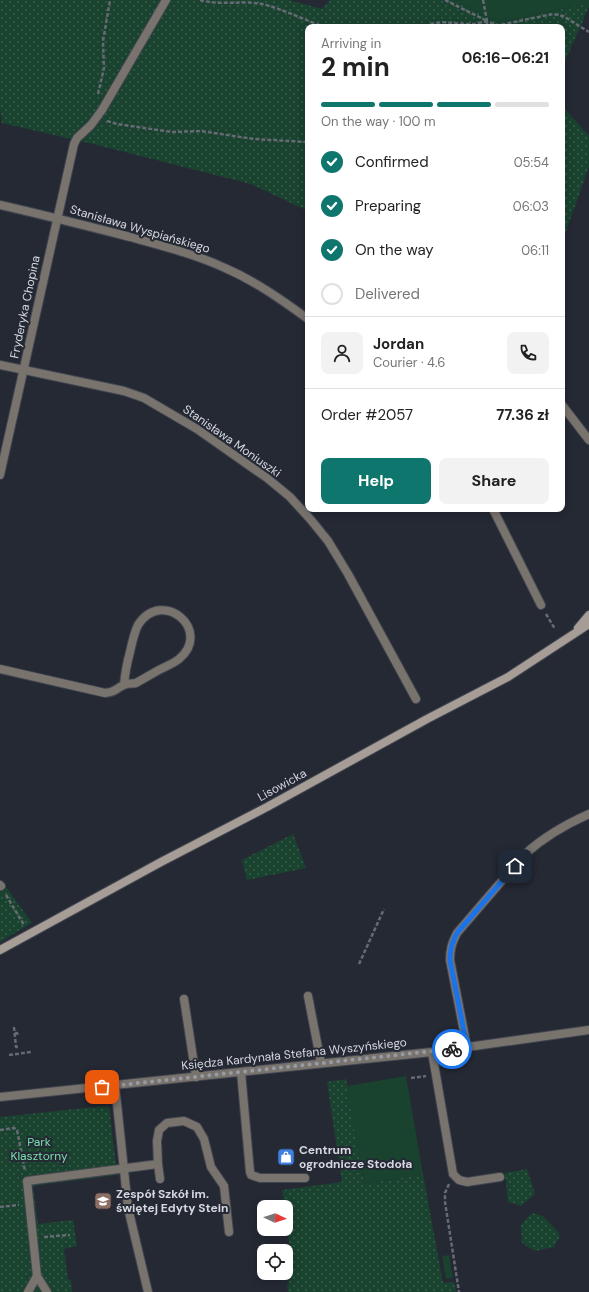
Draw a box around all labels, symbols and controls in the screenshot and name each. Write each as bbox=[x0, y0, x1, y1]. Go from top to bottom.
text: Arriving in bbox=[321, 35, 381, 52]
text: 06:16–06:21 bbox=[462, 48, 549, 68]
text: 2 min bbox=[321, 50, 390, 84]
text: On the way · 100 m bbox=[321, 113, 436, 130]
icon: check bbox=[321, 151, 343, 173]
text: Confirmed bbox=[355, 152, 429, 172]
text: 05:54 bbox=[514, 154, 549, 171]
icon: check bbox=[321, 195, 343, 217]
text: Preparing bbox=[355, 196, 421, 216]
text: 06:03 bbox=[513, 198, 549, 215]
street label: Stanisława Wyspiańskiego bbox=[68, 201, 212, 257]
icon: check bbox=[321, 239, 343, 261]
text: On the way bbox=[355, 240, 434, 260]
text: 06:11 bbox=[521, 242, 549, 259]
street label: Fryderyka Chopina bbox=[6, 254, 44, 360]
text: Delivered bbox=[355, 284, 420, 304]
button: person bbox=[321, 332, 363, 374]
button: phone bbox=[507, 332, 549, 374]
text: Jordan bbox=[373, 334, 424, 354]
text: Courier · 4.6 bbox=[373, 354, 445, 371]
street label: Stanisława Moniuszki bbox=[180, 401, 284, 481]
text: Order #2057 bbox=[321, 405, 413, 425]
text: 77.36 zł bbox=[496, 405, 549, 425]
button: Help bbox=[321, 458, 431, 504]
button: Share bbox=[439, 458, 549, 504]
street label: Lisowicka bbox=[255, 765, 309, 805]
pin bbox=[498, 849, 532, 883]
icon: home bbox=[504, 855, 526, 877]
courier bbox=[432, 1029, 472, 1069]
street label: Księdza Kardynała Stefana Wyszyńskiego bbox=[180, 1034, 408, 1074]
icon: bike bbox=[441, 1038, 463, 1060]
pin bbox=[85, 1070, 119, 1104]
icon: bag bbox=[91, 1076, 113, 1098]
park label: Park Klasztorny bbox=[10, 1134, 68, 1164]
place label: Centrum ogrodnicze Stodoła bbox=[299, 1142, 412, 1172]
shop icon: Centrum ogrodnicze Stodoła bbox=[276, 1147, 296, 1167]
place label: Zespół Szkół im. świętej Edyty Stein bbox=[116, 1186, 228, 1216]
school or university icon: Zespół Szkół im. świętej Edyty Stein bbox=[93, 1191, 113, 1211]
north arrow bbox=[257, 1200, 293, 1236]
map controls bbox=[257, 1200, 293, 1280]
button: locate bbox=[257, 1244, 293, 1280]

